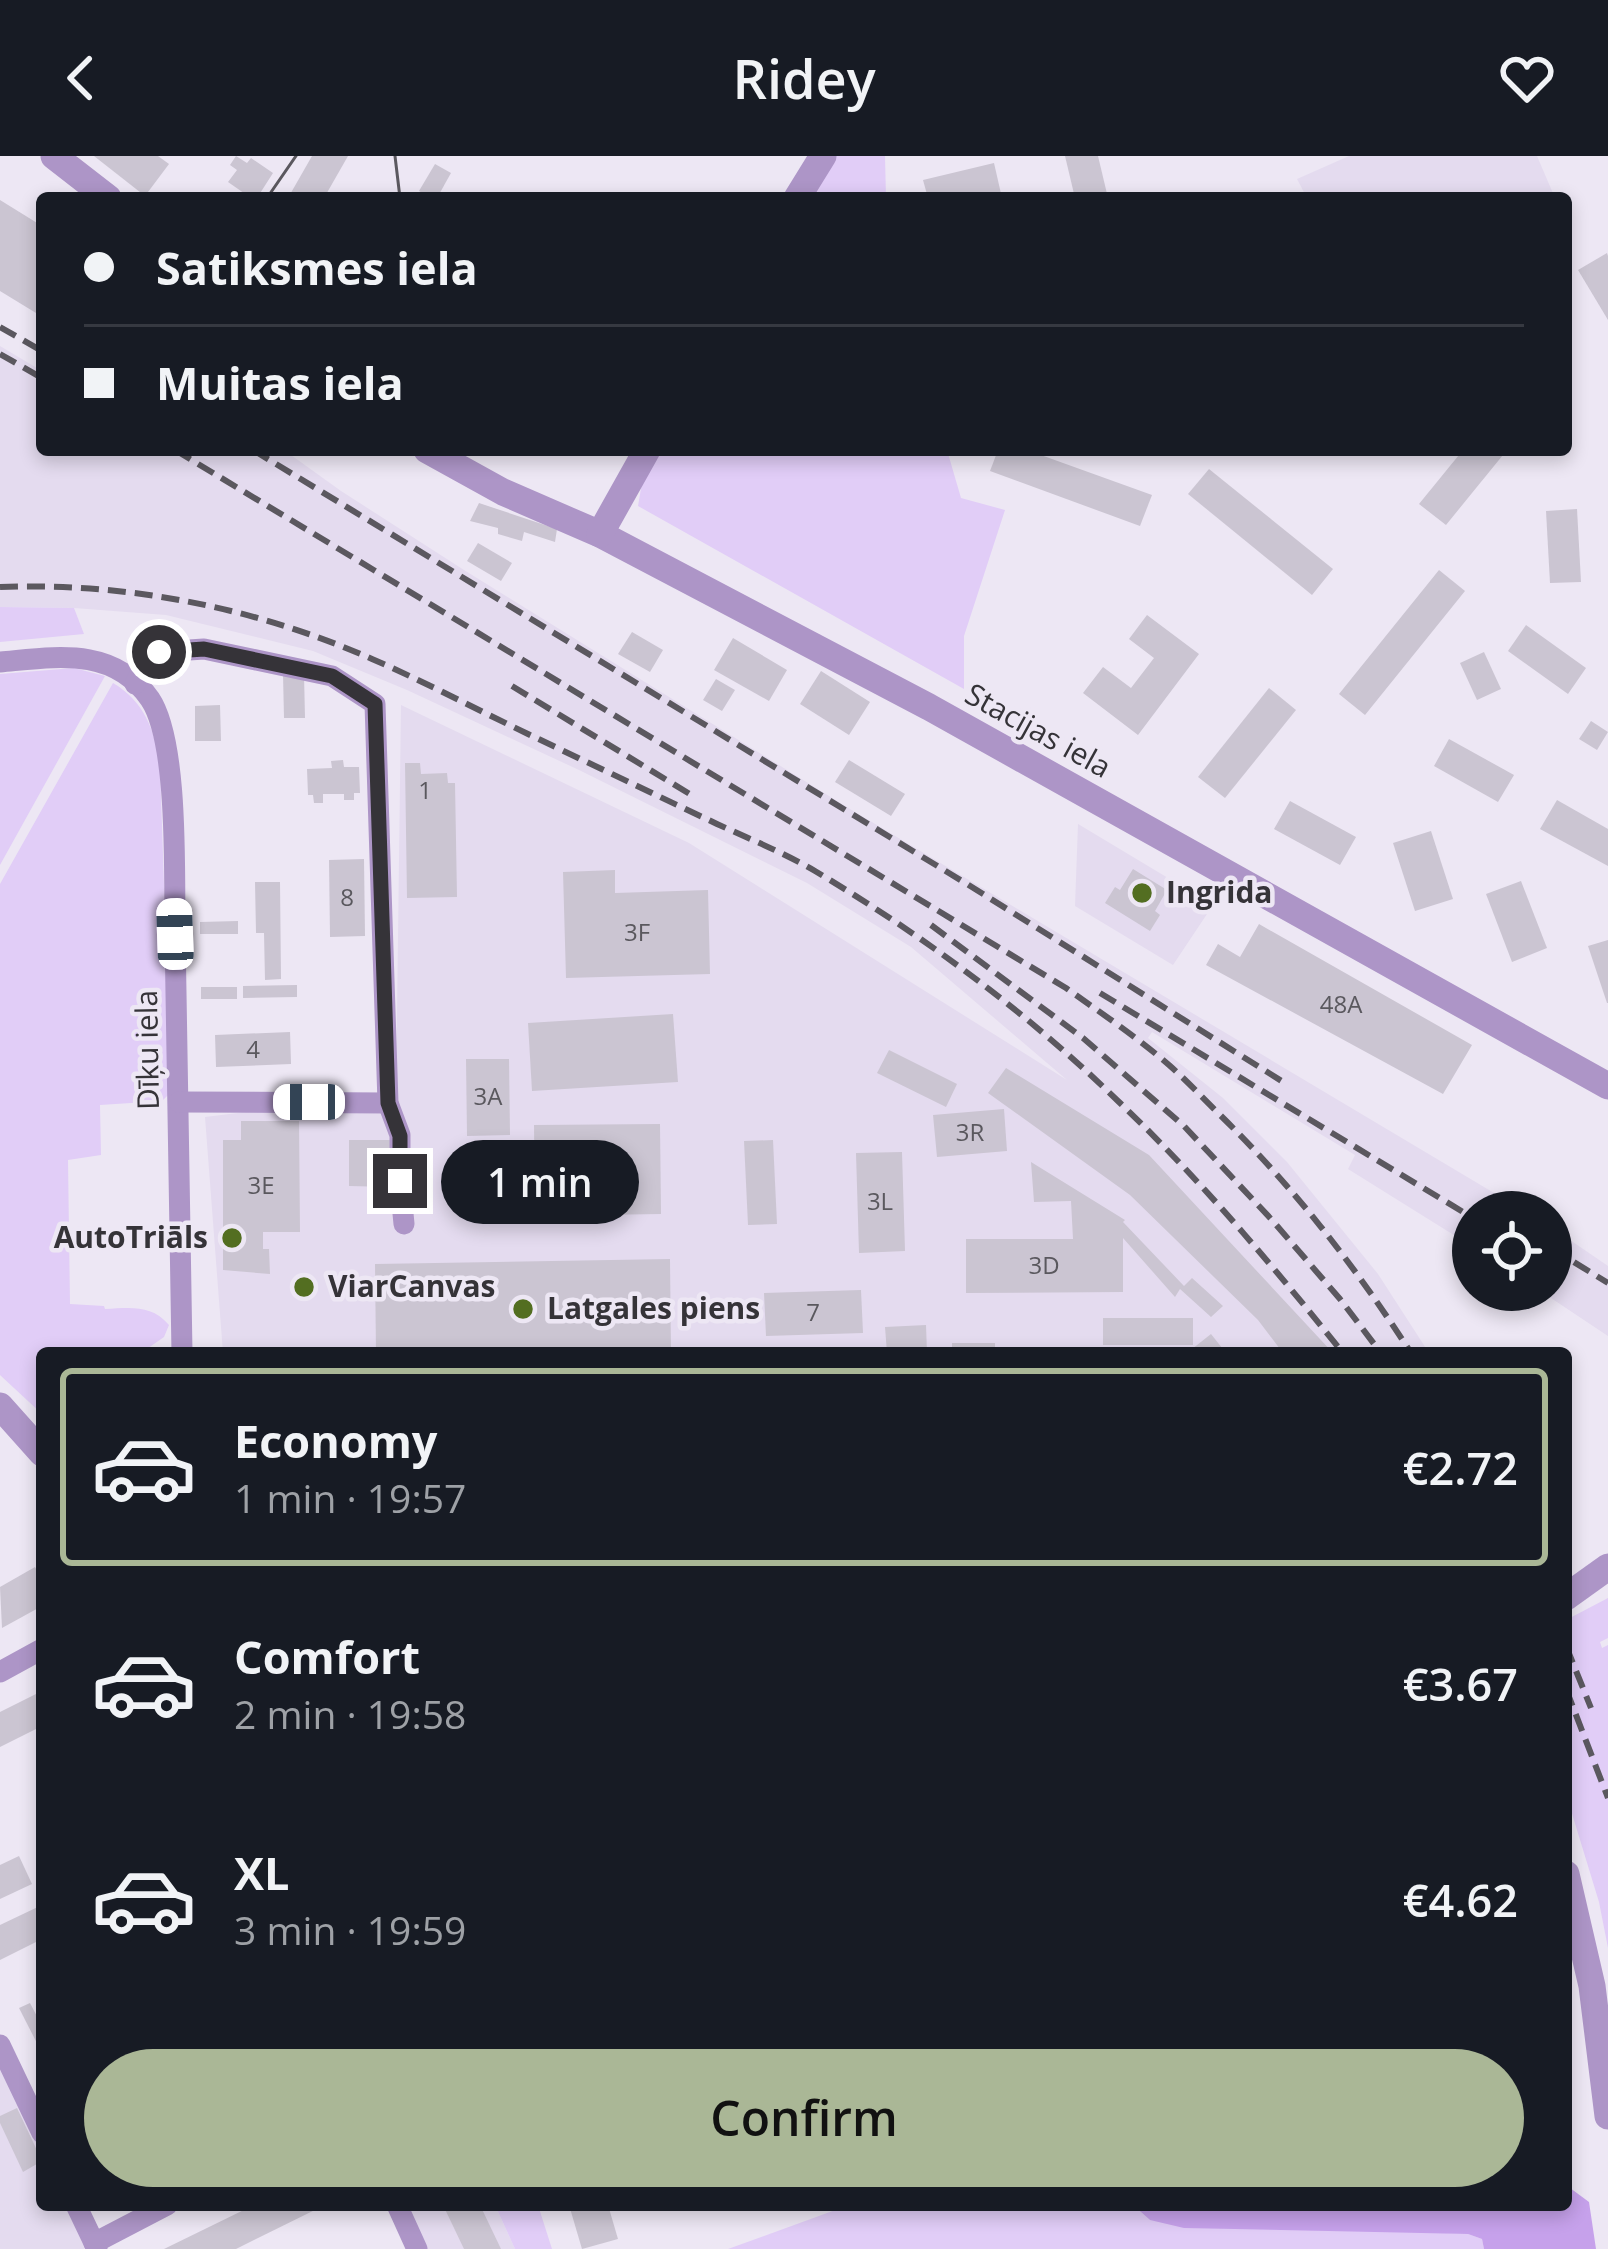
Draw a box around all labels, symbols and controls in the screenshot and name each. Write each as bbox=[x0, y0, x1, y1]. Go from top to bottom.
text: Ridey bbox=[732, 41, 876, 115]
icon: back bbox=[48, 45, 114, 111]
icon: heart bbox=[1494, 45, 1560, 111]
text: Satiksmes iela bbox=[156, 237, 478, 298]
text: Muitas iela bbox=[156, 352, 404, 413]
route start bbox=[132, 625, 186, 679]
street label: Stacijas iela bbox=[958, 673, 1119, 787]
house number: 1 bbox=[418, 773, 432, 806]
place label: Ingrida bbox=[1166, 871, 1272, 912]
house number: 8 bbox=[340, 880, 354, 913]
marker: Ingrida bbox=[1129, 880, 1155, 906]
car bbox=[156, 897, 194, 971]
house number: 3F bbox=[624, 915, 650, 948]
house number: 48A bbox=[1320, 987, 1363, 1020]
street label: Dīķu iela bbox=[125, 990, 168, 1110]
house number: 4 bbox=[246, 1032, 260, 1065]
house number: 3A bbox=[474, 1079, 503, 1112]
car bbox=[273, 1084, 345, 1120]
house number: 3R bbox=[956, 1115, 984, 1148]
callout: 1 min bbox=[442, 1139, 640, 1223]
route end bbox=[373, 1154, 427, 1208]
text: 1 min bbox=[487, 1155, 593, 1208]
house number: 3E bbox=[247, 1168, 275, 1201]
house number: 3L bbox=[867, 1184, 893, 1217]
map controls bbox=[1452, 1191, 1572, 1311]
button: locate bbox=[1452, 1191, 1572, 1311]
place label: AutoTriāls bbox=[54, 1216, 208, 1257]
marker: AutoTriāls bbox=[219, 1225, 245, 1251]
house number: 3D bbox=[1028, 1248, 1060, 1281]
place label: ViarCanvas bbox=[328, 1265, 495, 1306]
marker: ViarCanvas bbox=[291, 1274, 317, 1300]
place label: Latgales piens bbox=[547, 1287, 760, 1328]
house number: 7 bbox=[806, 1295, 820, 1328]
marker: Latgales piens bbox=[510, 1296, 536, 1322]
text: Economy bbox=[234, 1410, 437, 1471]
icon: car bbox=[90, 1413, 198, 1521]
text: €2.72 bbox=[1403, 1437, 1518, 1498]
text: 1 min · 19:57 bbox=[234, 1471, 466, 1524]
text: Comfort bbox=[234, 1626, 420, 1687]
icon: car bbox=[90, 1629, 198, 1737]
text: €3.67 bbox=[1403, 1653, 1518, 1714]
text: 2 min · 19:58 bbox=[234, 1687, 466, 1740]
text: XL bbox=[234, 1842, 289, 1903]
icon: car bbox=[90, 1845, 198, 1953]
text: €4.62 bbox=[1403, 1869, 1518, 1930]
text: 3 min · 19:59 bbox=[234, 1903, 466, 1956]
button: Confirm bbox=[84, 2049, 1524, 2187]

